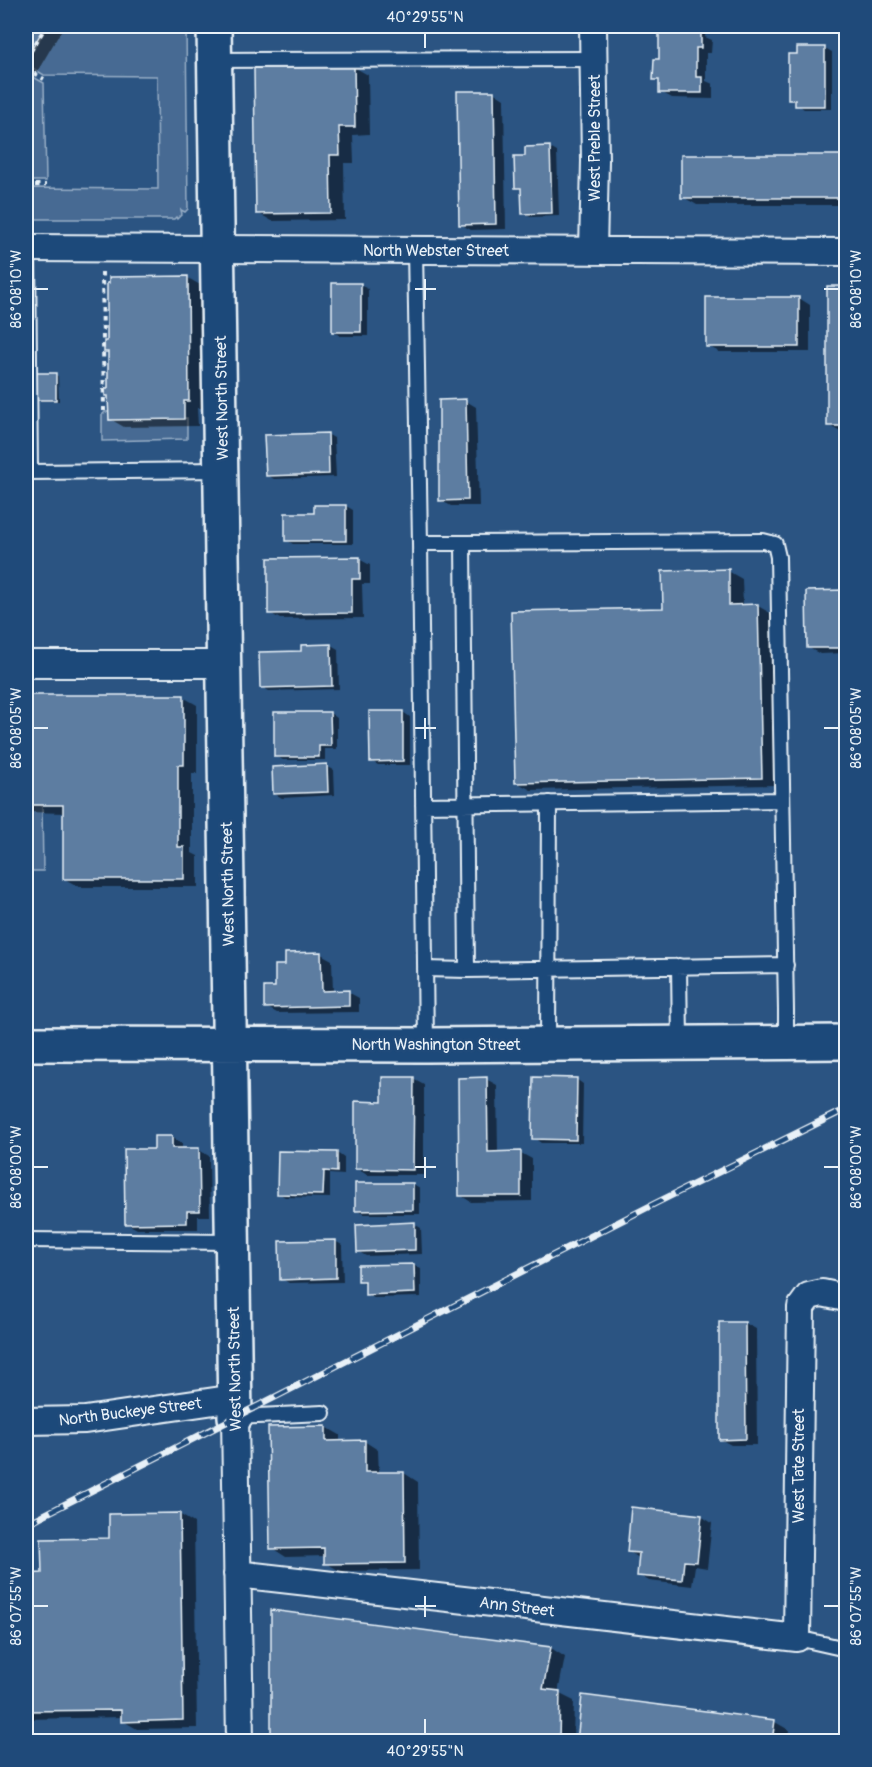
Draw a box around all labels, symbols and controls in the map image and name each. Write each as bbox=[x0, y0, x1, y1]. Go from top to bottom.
text: 40°29'55"N bbox=[386, 8, 464, 27]
street label: West Preble Street bbox=[585, 74, 605, 201]
street label: North Webster Street bbox=[363, 241, 510, 261]
text: 86°08'10"W bbox=[7, 249, 26, 328]
text: 86°08'10"W bbox=[847, 249, 866, 328]
street label: West North Street bbox=[211, 335, 233, 460]
text: 86°08'05"W bbox=[7, 687, 26, 768]
text: 86°08'05"W bbox=[847, 687, 866, 768]
street label: West North Street bbox=[217, 821, 239, 946]
street label: North Washington Street bbox=[351, 1035, 521, 1055]
text: 86°08'00"W bbox=[7, 1125, 26, 1209]
text: 86°08'00"W bbox=[847, 1125, 866, 1209]
street label: West North Street bbox=[224, 1306, 246, 1431]
street label: North Buckeye Street bbox=[58, 1393, 203, 1431]
street label: West Tate Street bbox=[789, 1408, 809, 1523]
text: 86°07'55"W bbox=[7, 1566, 26, 1646]
text: 86°07'55"W bbox=[847, 1566, 866, 1646]
street label: Ann Street bbox=[478, 1592, 556, 1622]
text: 40°29'55"N bbox=[386, 1742, 464, 1761]

